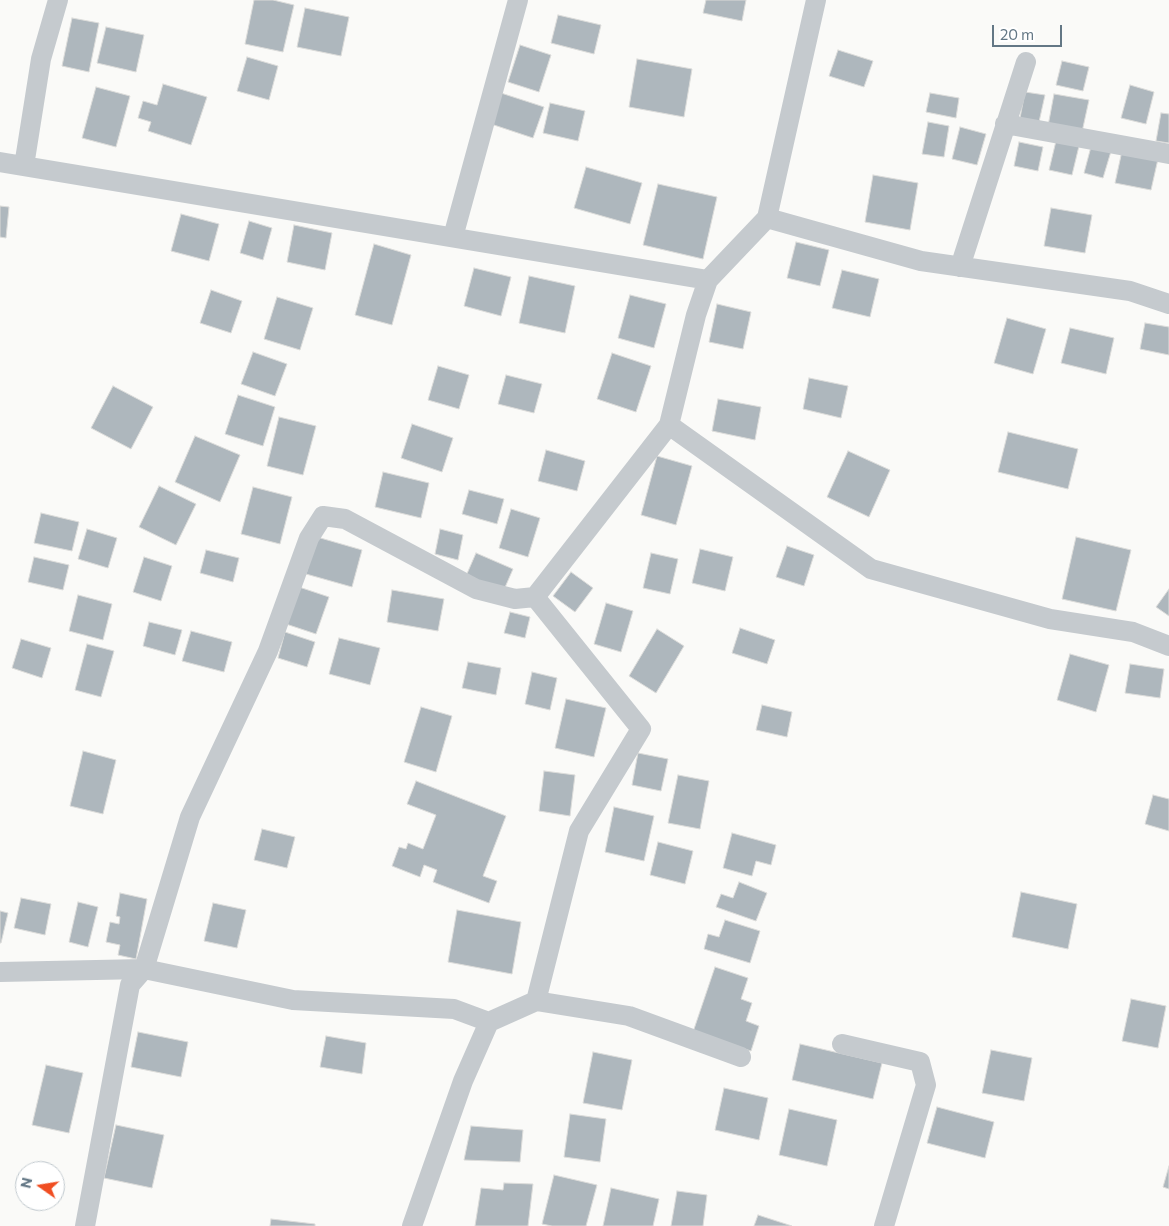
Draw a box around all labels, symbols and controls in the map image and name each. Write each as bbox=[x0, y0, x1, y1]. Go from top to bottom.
scale bar bbox=[994, 15, 1064, 47]
text: 20 m bbox=[1000, 25, 1034, 43]
north arrow bbox=[15, 1161, 65, 1211]
text: N bbox=[16, 1176, 35, 1190]

